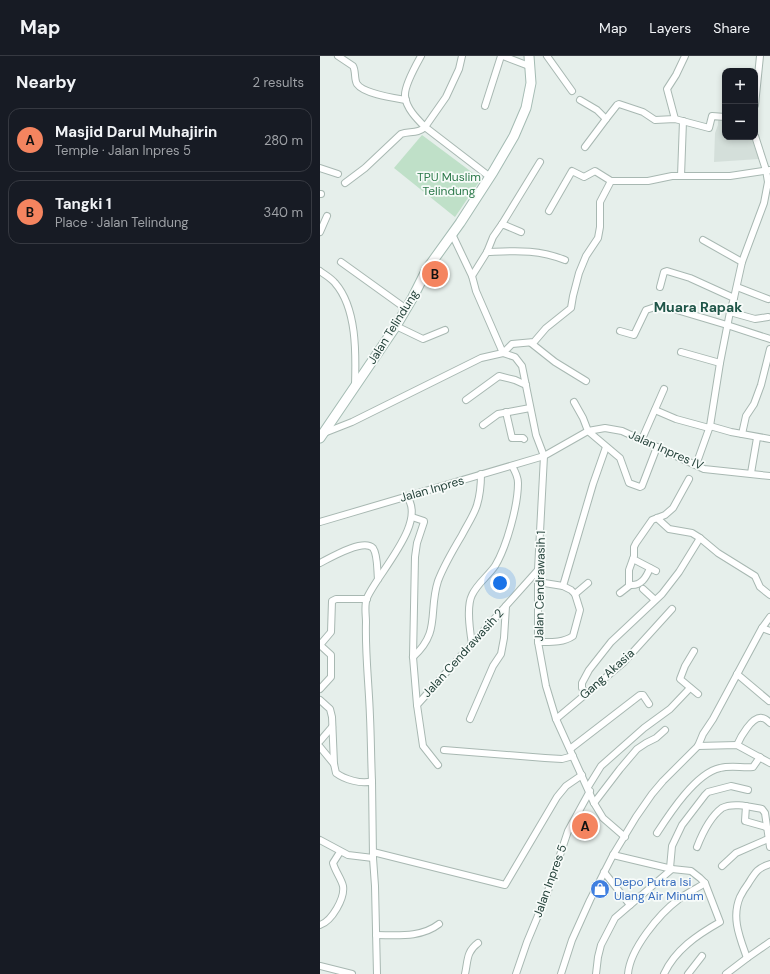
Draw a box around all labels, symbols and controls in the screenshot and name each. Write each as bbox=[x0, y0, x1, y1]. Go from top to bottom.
text: Map bbox=[20, 15, 60, 40]
text: Map bbox=[599, 19, 627, 37]
text: Layers bbox=[649, 19, 691, 37]
text: Share bbox=[713, 19, 750, 37]
map controls bbox=[722, 68, 758, 140]
button: + bbox=[722, 68, 758, 104]
text: Nearby bbox=[16, 71, 76, 93]
text: 2 results bbox=[253, 74, 304, 91]
button: − bbox=[722, 104, 758, 140]
text: Masjid Darul Muhajirin bbox=[55, 122, 217, 142]
text: A bbox=[25, 132, 35, 149]
text: 280 m bbox=[264, 132, 303, 149]
text: Temple · Jalan Inpres 5 bbox=[55, 142, 191, 159]
park label: TPU Muslim Telindung bbox=[417, 169, 481, 199]
text: Tangki 1 bbox=[55, 194, 111, 214]
text: B bbox=[26, 204, 34, 221]
text: 340 m bbox=[263, 204, 303, 221]
text: Place · Jalan Telindung bbox=[55, 214, 189, 231]
pin: B bbox=[422, 259, 448, 289]
street label: Jalan Telindung bbox=[364, 287, 422, 367]
district label: Muara Rapak bbox=[654, 298, 742, 316]
street label: Jalan Inpres IV bbox=[626, 426, 706, 474]
street label: Jalan Inpres bbox=[398, 472, 466, 506]
street label: Jalan Cendrawasih 1 bbox=[531, 531, 549, 641]
your location bbox=[490, 573, 510, 593]
street label: Jalan Cendrawasih 2 bbox=[419, 605, 507, 701]
street label: Gang Akasia bbox=[576, 645, 638, 703]
pin: A bbox=[572, 811, 598, 841]
street label: Jalan Inpres 5 bbox=[529, 842, 571, 920]
place label: Depo Putra Isi Ulang Air Minum bbox=[614, 874, 704, 904]
shop icon: Depo Putra Isi Ulang Air Minum bbox=[589, 878, 611, 900]

